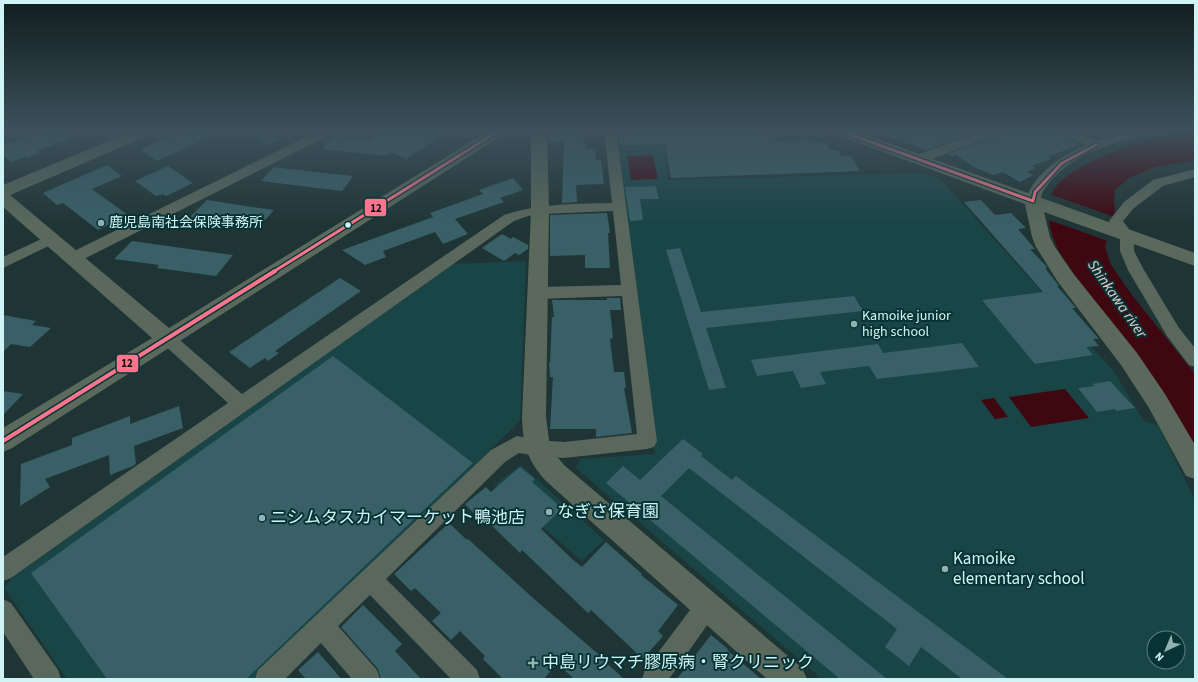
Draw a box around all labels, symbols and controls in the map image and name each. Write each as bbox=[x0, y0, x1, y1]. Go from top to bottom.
line badge: 12 bbox=[364, 198, 387, 217]
text: 12 bbox=[370, 201, 382, 216]
place label: 鹿児島南社会保険事務所 bbox=[109, 213, 263, 233]
marker: 鹿児島南社会保険事務所 bbox=[96, 218, 106, 228]
unlabelled marker bbox=[343, 220, 353, 230]
water label: Shinkawa river bbox=[1082, 256, 1152, 343]
place label: Kamoike junior high school bbox=[862, 306, 951, 342]
marker: Kamoike junior high school bbox=[849, 319, 859, 329]
line badge: 12 bbox=[116, 354, 139, 373]
text: 12 bbox=[121, 356, 133, 371]
place label: なぎさ保育園 bbox=[557, 500, 659, 524]
place label: ニシムタスカイマーケット鴨池店 bbox=[270, 506, 525, 530]
marker: なぎさ保育園 bbox=[544, 507, 554, 517]
marker: ニシムタスカイマーケット鴨池店 bbox=[257, 513, 267, 523]
place label: Kamoike elementary school bbox=[953, 547, 1085, 591]
marker: Kamoike elementary school bbox=[940, 564, 950, 574]
north arrow bbox=[1146, 630, 1186, 670]
text: N bbox=[1152, 649, 1167, 665]
place label: 中島リウマチ膠原病・腎クリニック bbox=[542, 651, 814, 675]
marker: 中島リウマチ膠原病・腎クリニック bbox=[527, 657, 539, 669]

